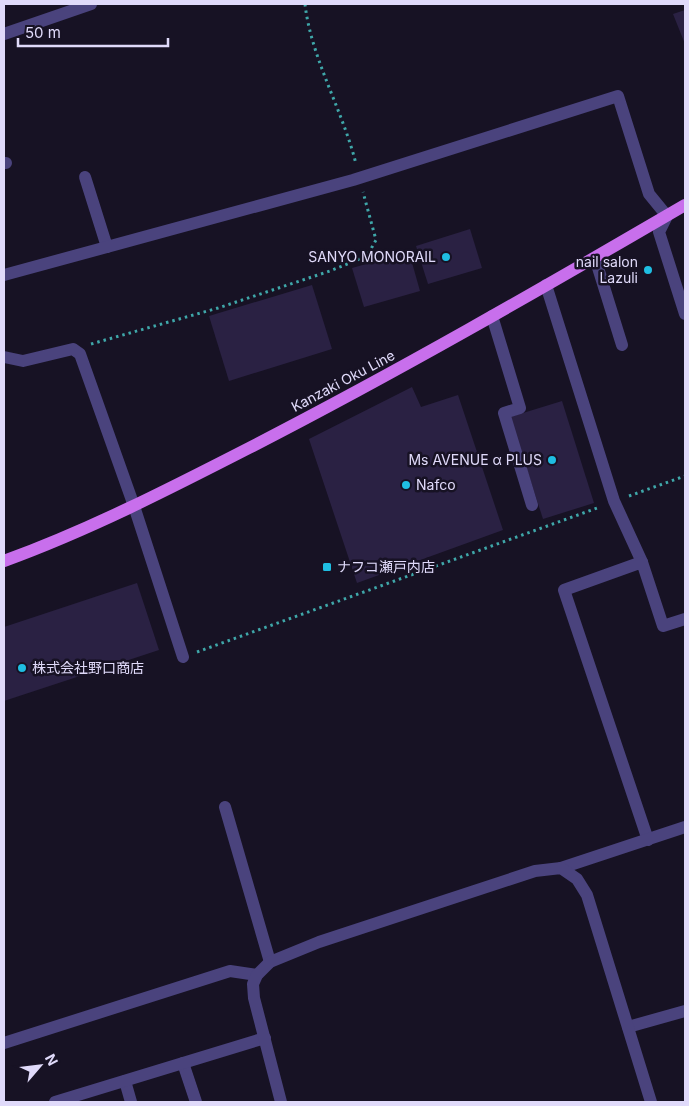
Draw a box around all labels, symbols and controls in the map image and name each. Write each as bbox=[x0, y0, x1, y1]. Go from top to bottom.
scale bar bbox=[18, 15, 168, 47]
text: 50 m bbox=[25, 23, 61, 42]
place label: SANYO MONORAIL bbox=[308, 248, 436, 265]
marker: SANYO MONORAIL bbox=[440, 251, 452, 263]
place label: nail salon Lazuli bbox=[576, 253, 638, 286]
marker: nail salon Lazuli bbox=[642, 264, 654, 276]
street label: Kanzaki Oku Line bbox=[288, 346, 397, 415]
place label: Ms AVENUE α PLUS bbox=[408, 451, 542, 468]
marker: Ms AVENUE α PLUS bbox=[546, 454, 558, 466]
place label: Nafco bbox=[416, 476, 456, 493]
marker: Nafco bbox=[400, 479, 412, 491]
place label: ナフコ瀬戸内店 bbox=[337, 558, 435, 575]
marker: ナフコ瀬戸内店 bbox=[321, 561, 333, 573]
place label: 株式会社野口商店 bbox=[32, 659, 144, 676]
marker: 株式会社野口商店 bbox=[16, 662, 28, 674]
north arrow bbox=[15, 1041, 65, 1091]
text: N bbox=[42, 1051, 62, 1068]

